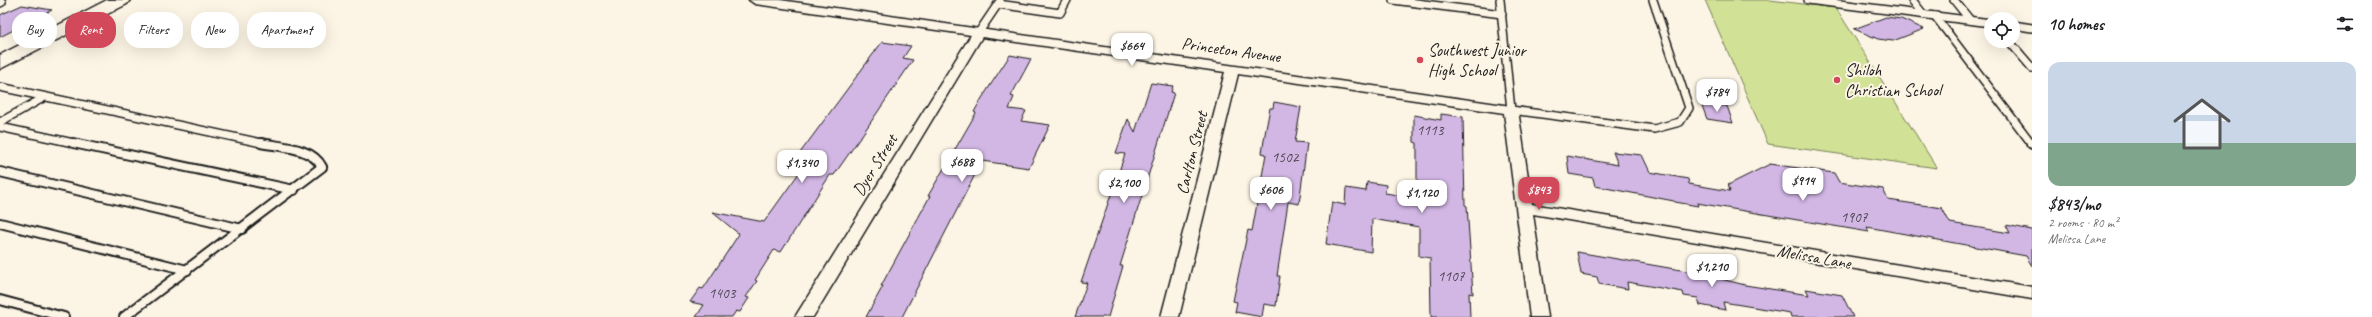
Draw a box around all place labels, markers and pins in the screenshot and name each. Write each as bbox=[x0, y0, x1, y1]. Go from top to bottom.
pin: $664 bbox=[1108, 33, 1156, 67]
place label: Southwest Junior High School bbox=[1428, 40, 1528, 81]
marker: Southwest Junior High School bbox=[1415, 55, 1425, 65]
place label: Shiloh Christian School bbox=[1845, 60, 1944, 101]
marker: Shiloh Christian School bbox=[1832, 75, 1842, 85]
pin: $784 bbox=[1693, 79, 1741, 113]
pin: $688 bbox=[938, 149, 986, 183]
pin: $1,340 bbox=[769, 150, 835, 184]
pin: $914 bbox=[1779, 168, 1827, 202]
pin: $2,100 bbox=[1091, 170, 1157, 204]
pin: $606 bbox=[1247, 177, 1295, 211]
pin: $843 bbox=[1515, 177, 1563, 211]
pin: $1,120 bbox=[1389, 180, 1455, 214]
pin: $1,210 bbox=[1679, 254, 1745, 288]

